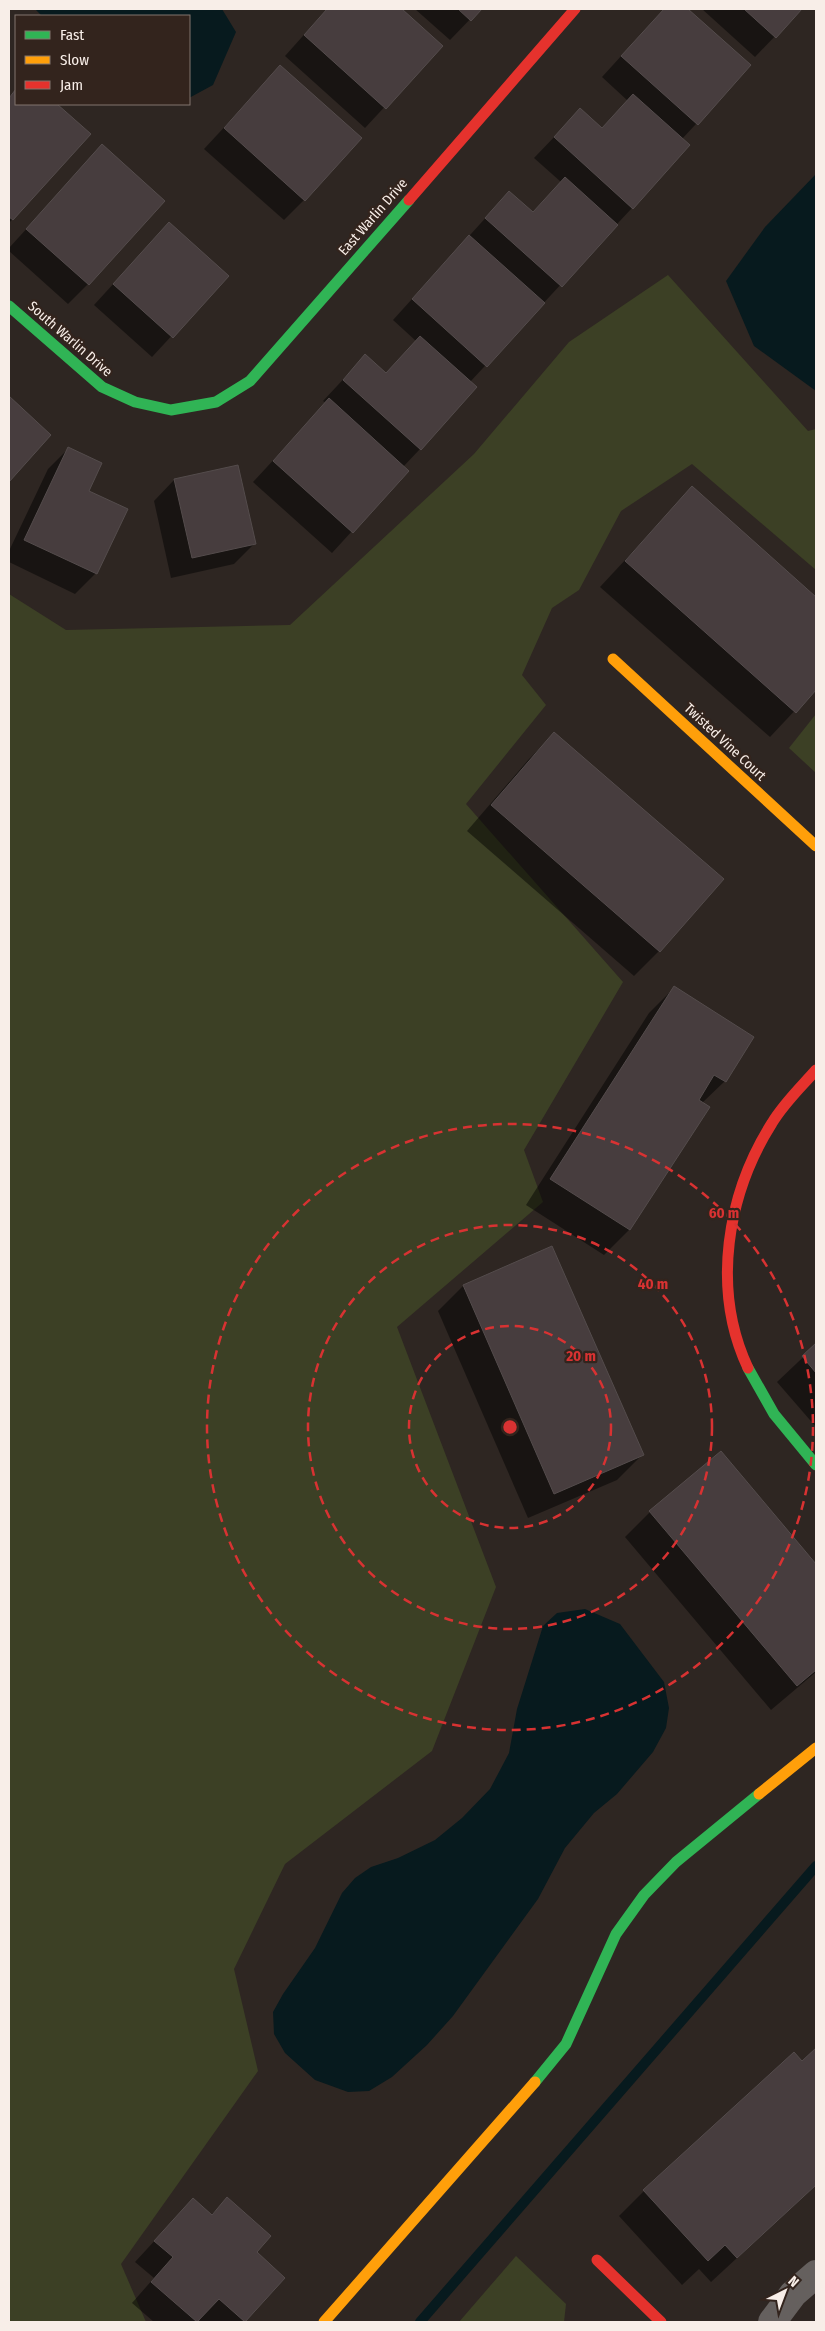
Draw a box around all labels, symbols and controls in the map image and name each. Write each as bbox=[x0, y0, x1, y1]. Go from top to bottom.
legend bbox=[15, 15, 190, 105]
text: Fast bbox=[60, 26, 84, 44]
text: Slow bbox=[60, 51, 89, 69]
text: Jam bbox=[60, 76, 83, 94]
street label: East Warlin Drive bbox=[335, 175, 411, 259]
street label: South Warlin Drive bbox=[24, 298, 116, 380]
street label: Twisted Vine Court bbox=[680, 700, 770, 785]
text: 60 m bbox=[709, 1204, 739, 1222]
text: 40 m bbox=[638, 1275, 668, 1293]
text: 20 m bbox=[565, 1347, 596, 1365]
centre of rings bbox=[501, 1418, 519, 1436]
north arrow bbox=[760, 2266, 810, 2316]
text: N bbox=[785, 2273, 802, 2291]

